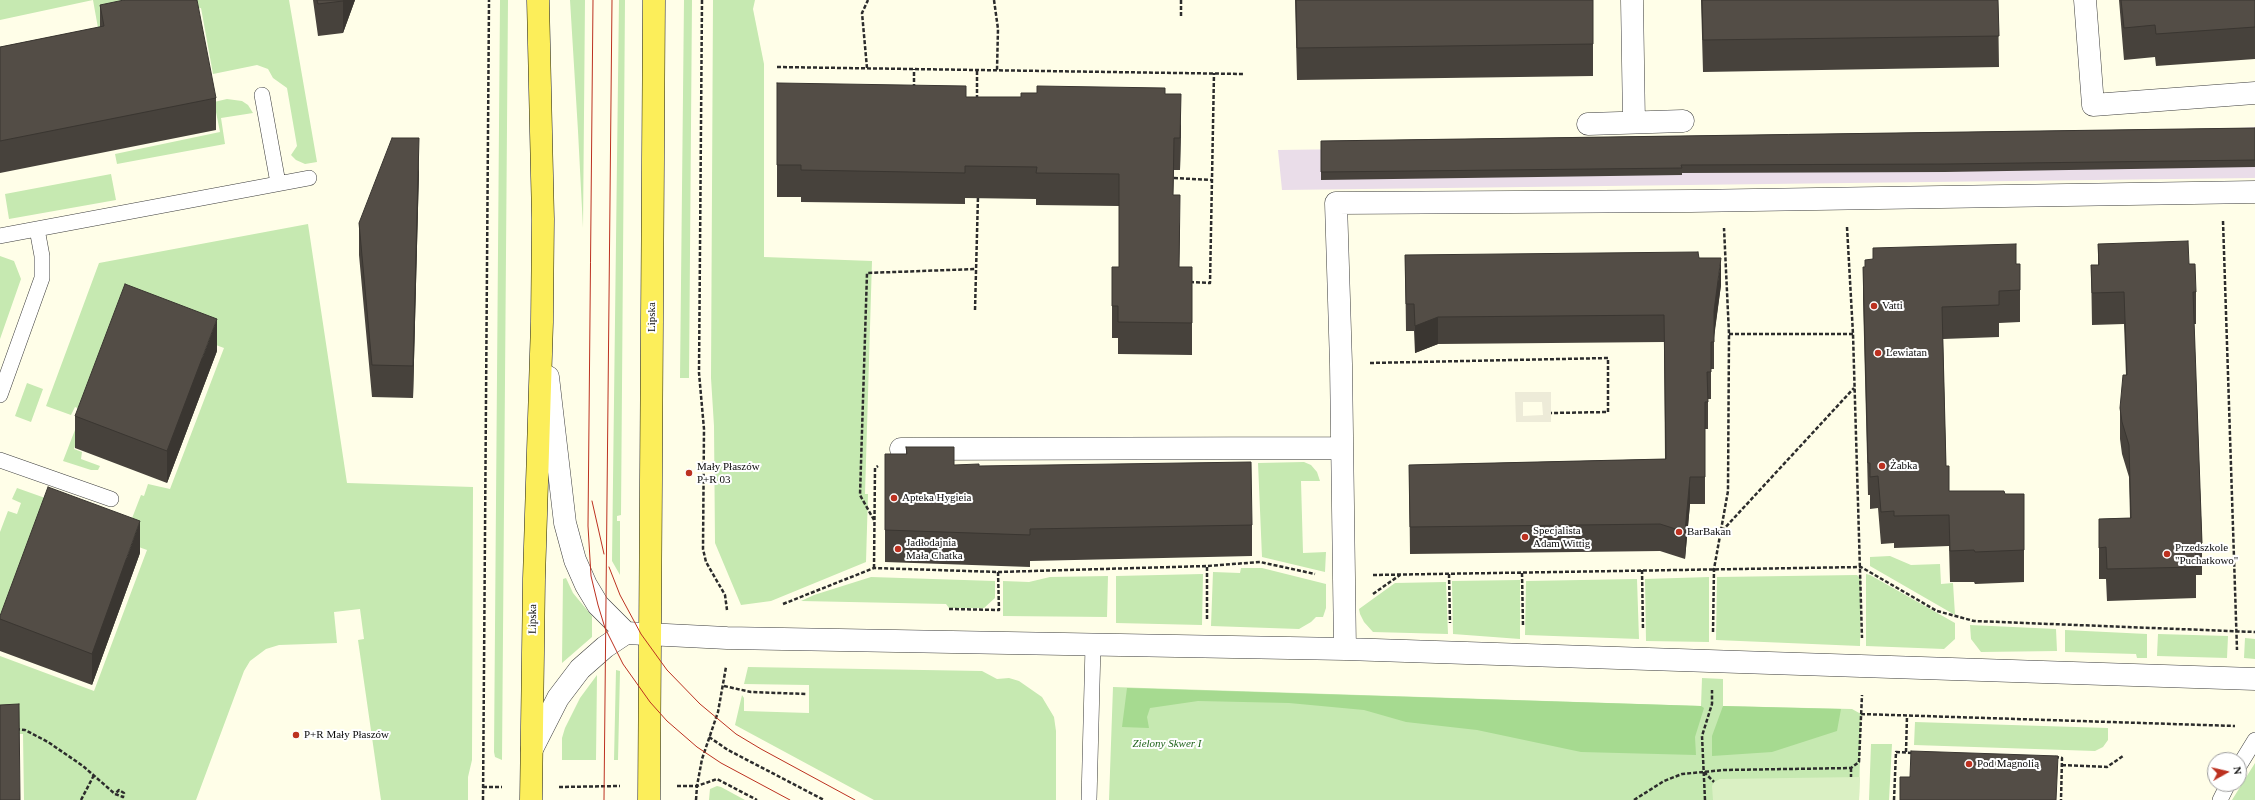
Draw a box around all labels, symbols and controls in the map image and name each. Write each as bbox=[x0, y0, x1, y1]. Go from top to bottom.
place label: Vatti bbox=[1882, 299, 1903, 313]
marker: Vatti bbox=[1869, 301, 1879, 311]
street label: Lipska bbox=[645, 302, 659, 332]
place label: Lewiatan bbox=[1886, 346, 1927, 360]
marker: Lewiatan bbox=[1873, 348, 1883, 358]
place label: Żabka bbox=[1890, 459, 1917, 473]
place label: Mały Płaszów P+R 03 bbox=[697, 460, 760, 486]
marker: Żabka bbox=[1877, 461, 1887, 471]
marker: Mały Płaszów P+R 03 bbox=[684, 468, 694, 478]
place label: Apteka Hygieia bbox=[902, 491, 971, 505]
marker: Apteka Hygieia bbox=[889, 493, 899, 503]
place label: Specjalista Adam Wittig bbox=[1533, 524, 1590, 550]
place label: BarBakan bbox=[1687, 525, 1731, 539]
marker: BarBakan bbox=[1674, 527, 1684, 537]
marker: Specjalista Adam Wittig bbox=[1520, 532, 1530, 542]
place label: Jadłodajnia Mała Chatka bbox=[906, 536, 963, 562]
place label: Przedszkole "Puchatkowo" bbox=[2175, 541, 2238, 567]
marker: Jadłodajnia Mała Chatka bbox=[893, 544, 903, 554]
marker: Przedszkole "Puchatkowo" bbox=[2162, 549, 2172, 559]
street label: Lipska bbox=[526, 604, 540, 634]
place label: P+R Mały Płaszów bbox=[304, 728, 389, 742]
marker: P+R Mały Płaszów bbox=[291, 730, 301, 740]
park label: Zielony Skwer I bbox=[1132, 737, 1202, 751]
north arrow bbox=[2207, 752, 2247, 792]
place label: Pod Magnolią bbox=[1977, 757, 2039, 771]
marker: Pod Magnolią bbox=[1964, 759, 1974, 769]
text: N bbox=[2231, 766, 2244, 775]

